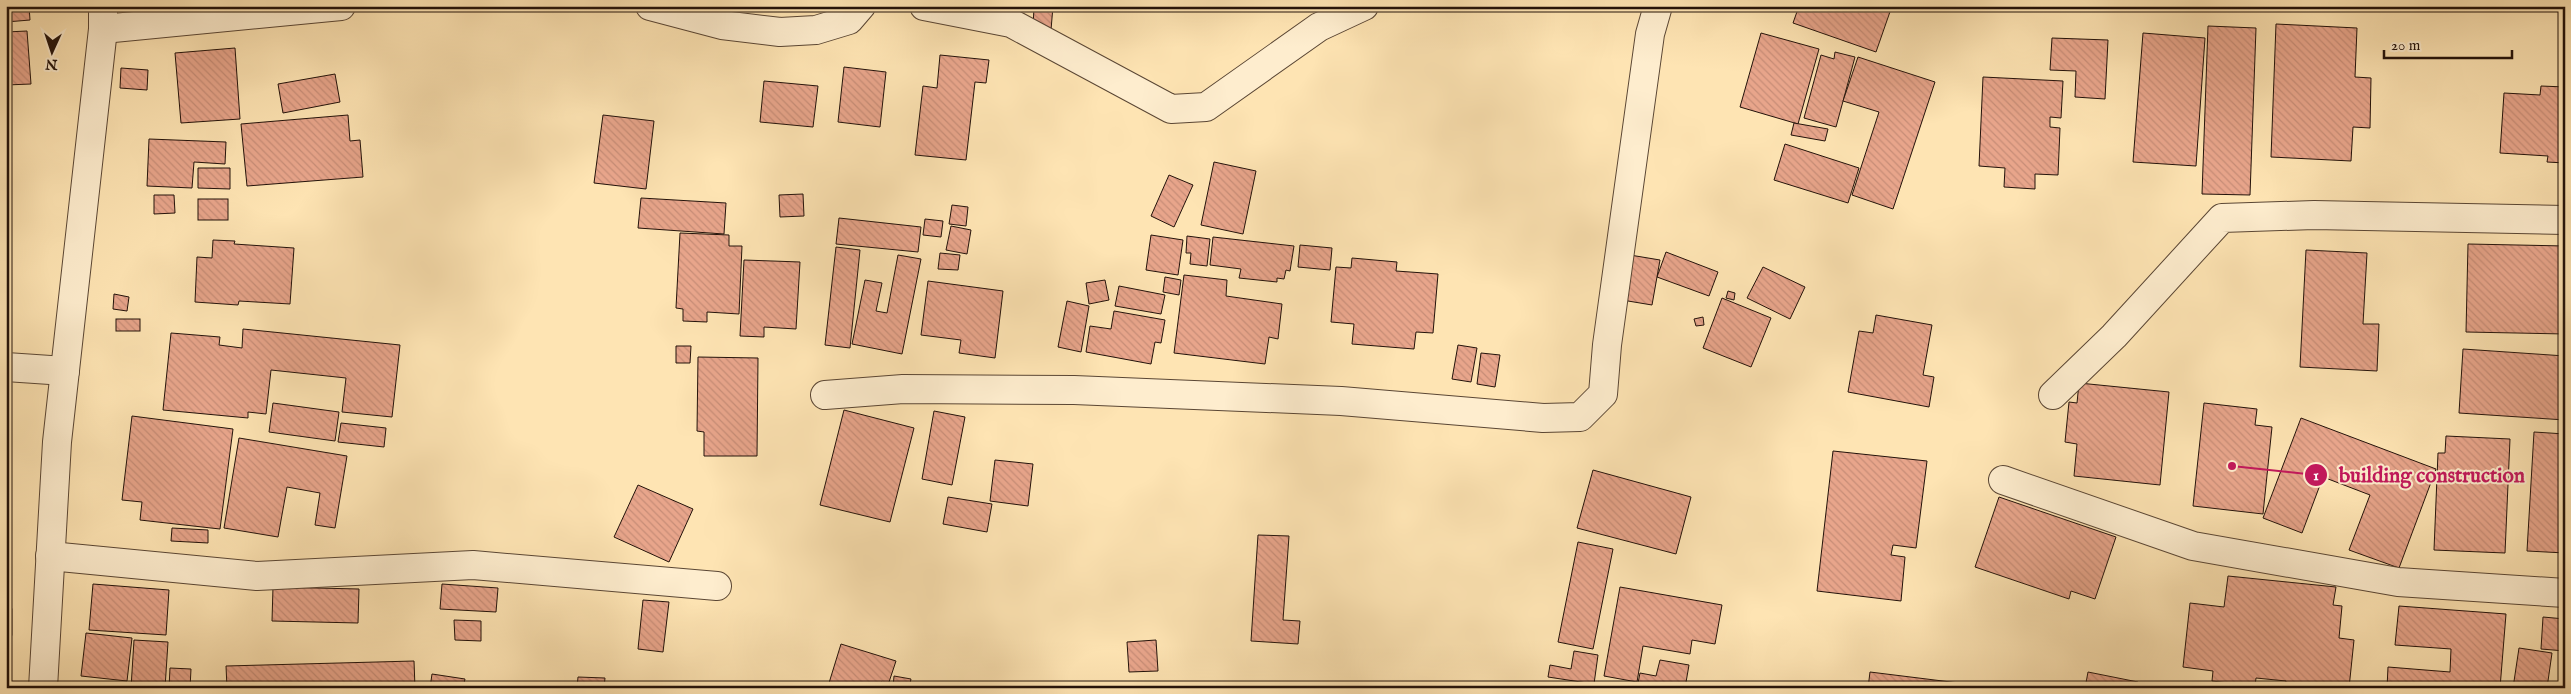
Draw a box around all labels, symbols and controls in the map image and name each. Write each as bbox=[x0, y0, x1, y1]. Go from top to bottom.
north arrow bbox=[28, 28, 78, 78]
scale bar bbox=[2384, 28, 2511, 60]
text: 20 m bbox=[2391, 36, 2421, 55]
text: N bbox=[45, 55, 59, 73]
callout: building construction bbox=[2304, 457, 2535, 493]
text: building construction bbox=[2338, 463, 2525, 490]
text: 1 bbox=[2313, 466, 2319, 485]

